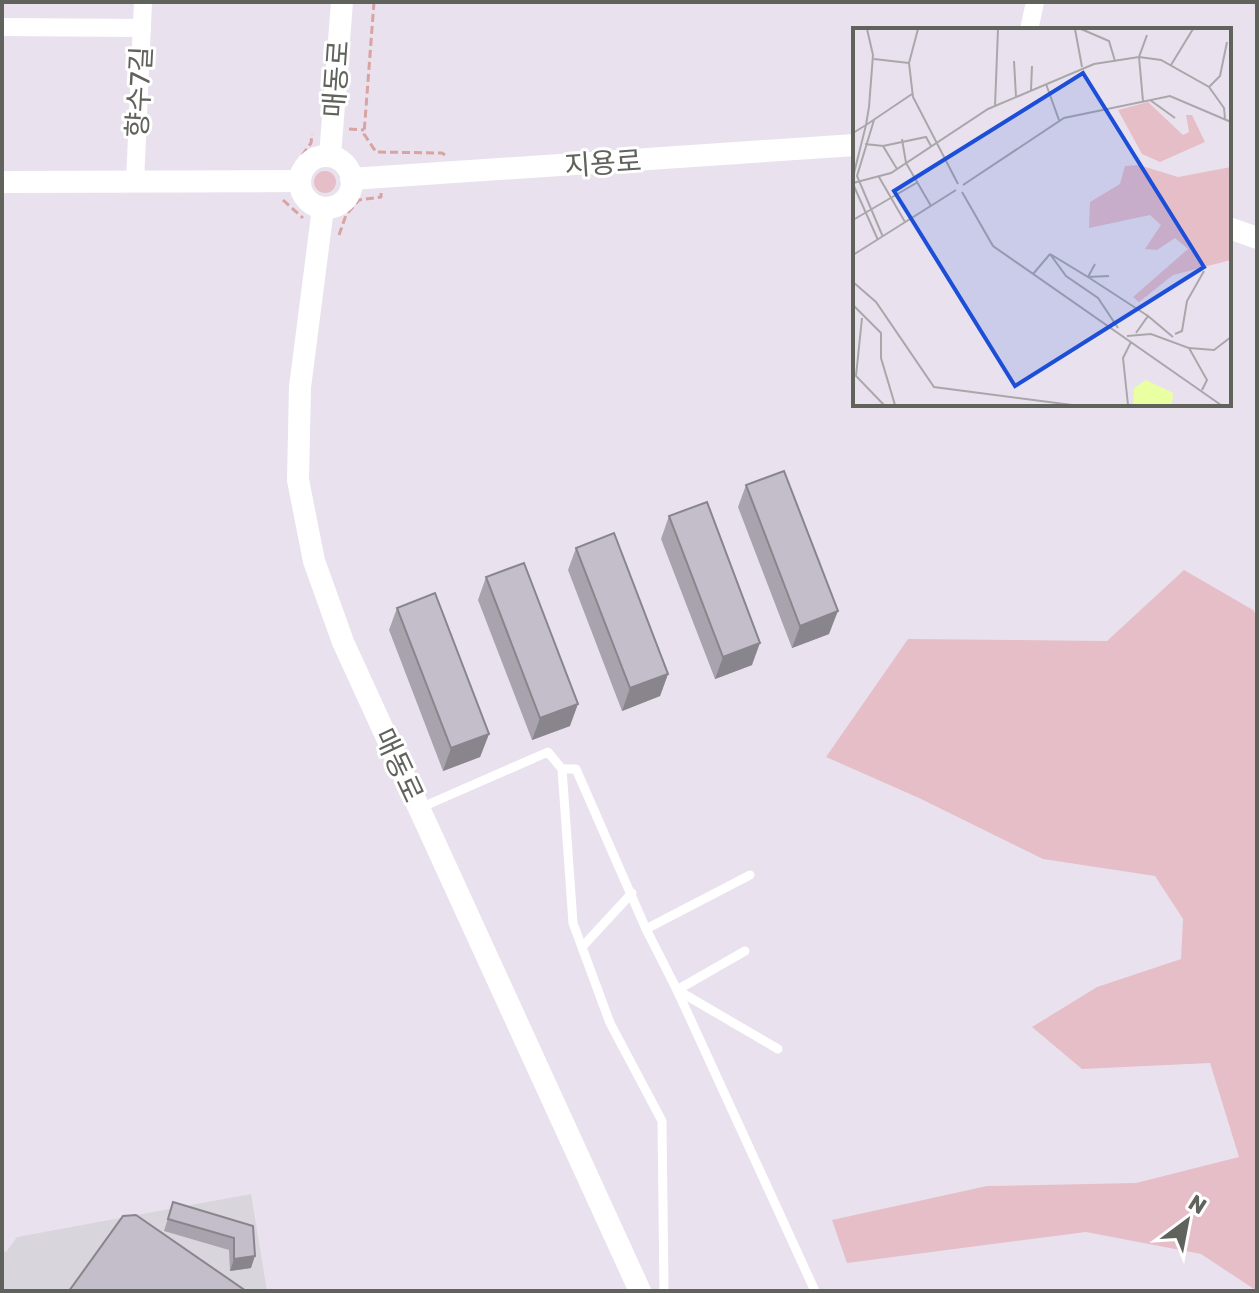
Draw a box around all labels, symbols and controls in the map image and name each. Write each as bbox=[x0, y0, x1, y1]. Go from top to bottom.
inset map bbox=[853, 28, 1231, 406]
street label: 매동로 bbox=[317, 39, 356, 119]
street label: 향수7길 bbox=[121, 45, 158, 139]
street label: 지용로 bbox=[563, 144, 643, 183]
street label: 매동로 bbox=[367, 723, 430, 807]
north arrow bbox=[1147, 1181, 1227, 1261]
text: N bbox=[1183, 1189, 1211, 1220]

